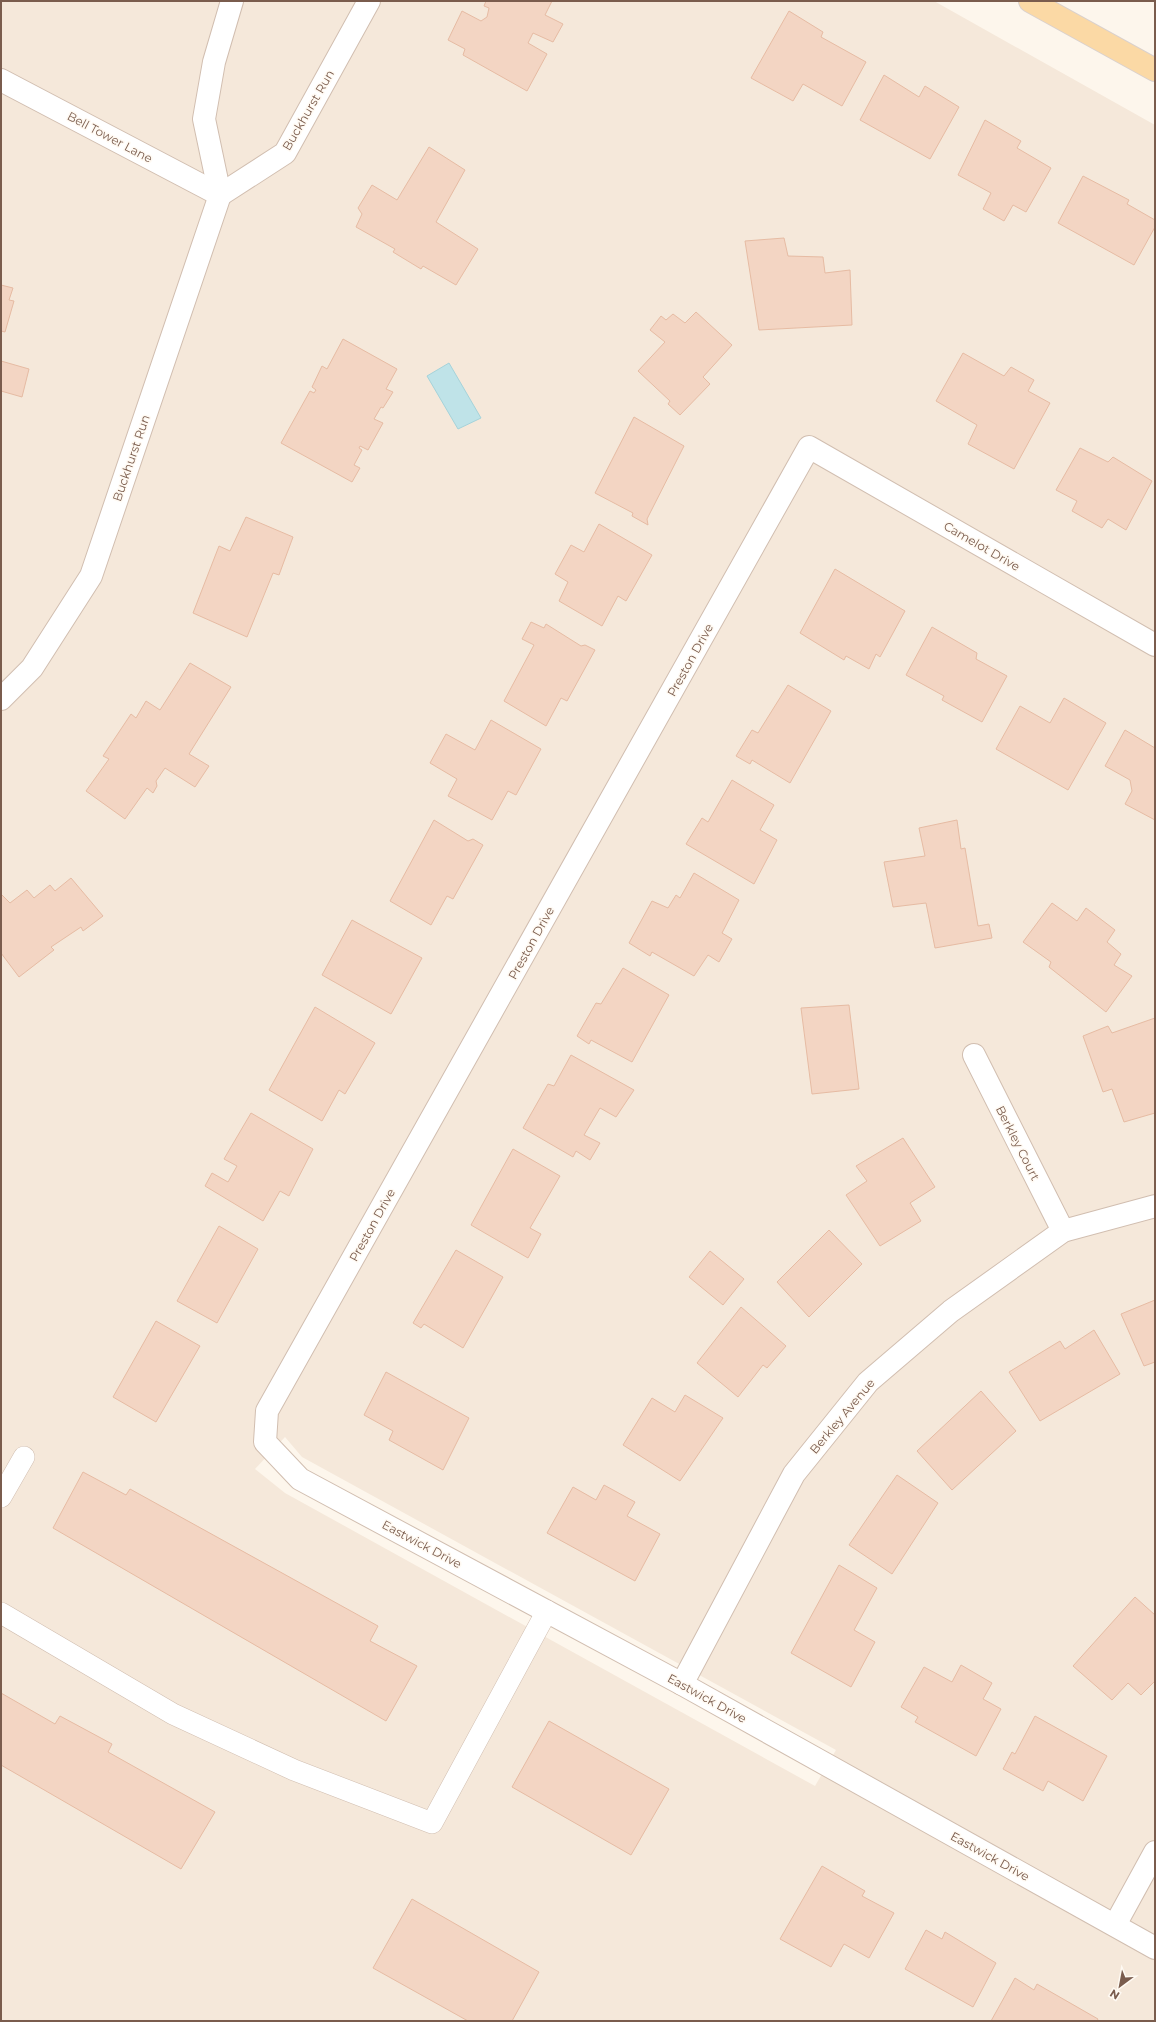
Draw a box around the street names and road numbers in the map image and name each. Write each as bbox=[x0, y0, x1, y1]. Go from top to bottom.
street label: Buckhurst Run bbox=[279, 67, 337, 153]
street label: Bell Tower Lane bbox=[65, 108, 155, 166]
street label: Buckhurst Run bbox=[109, 413, 153, 503]
street label: Camelot Drive bbox=[941, 518, 1023, 574]
street label: Preston Drive bbox=[664, 621, 716, 699]
street label: Preston Drive bbox=[505, 904, 557, 982]
street label: Berkley Court bbox=[993, 1103, 1043, 1183]
street label: Preston Drive bbox=[346, 1186, 398, 1264]
street label: Berkley Avenue bbox=[806, 1375, 878, 1457]
street label: Eastwick Drive bbox=[380, 1517, 464, 1571]
street label: Eastwick Drive bbox=[665, 1670, 749, 1726]
street label: Eastwick Drive bbox=[948, 1828, 1032, 1884]

